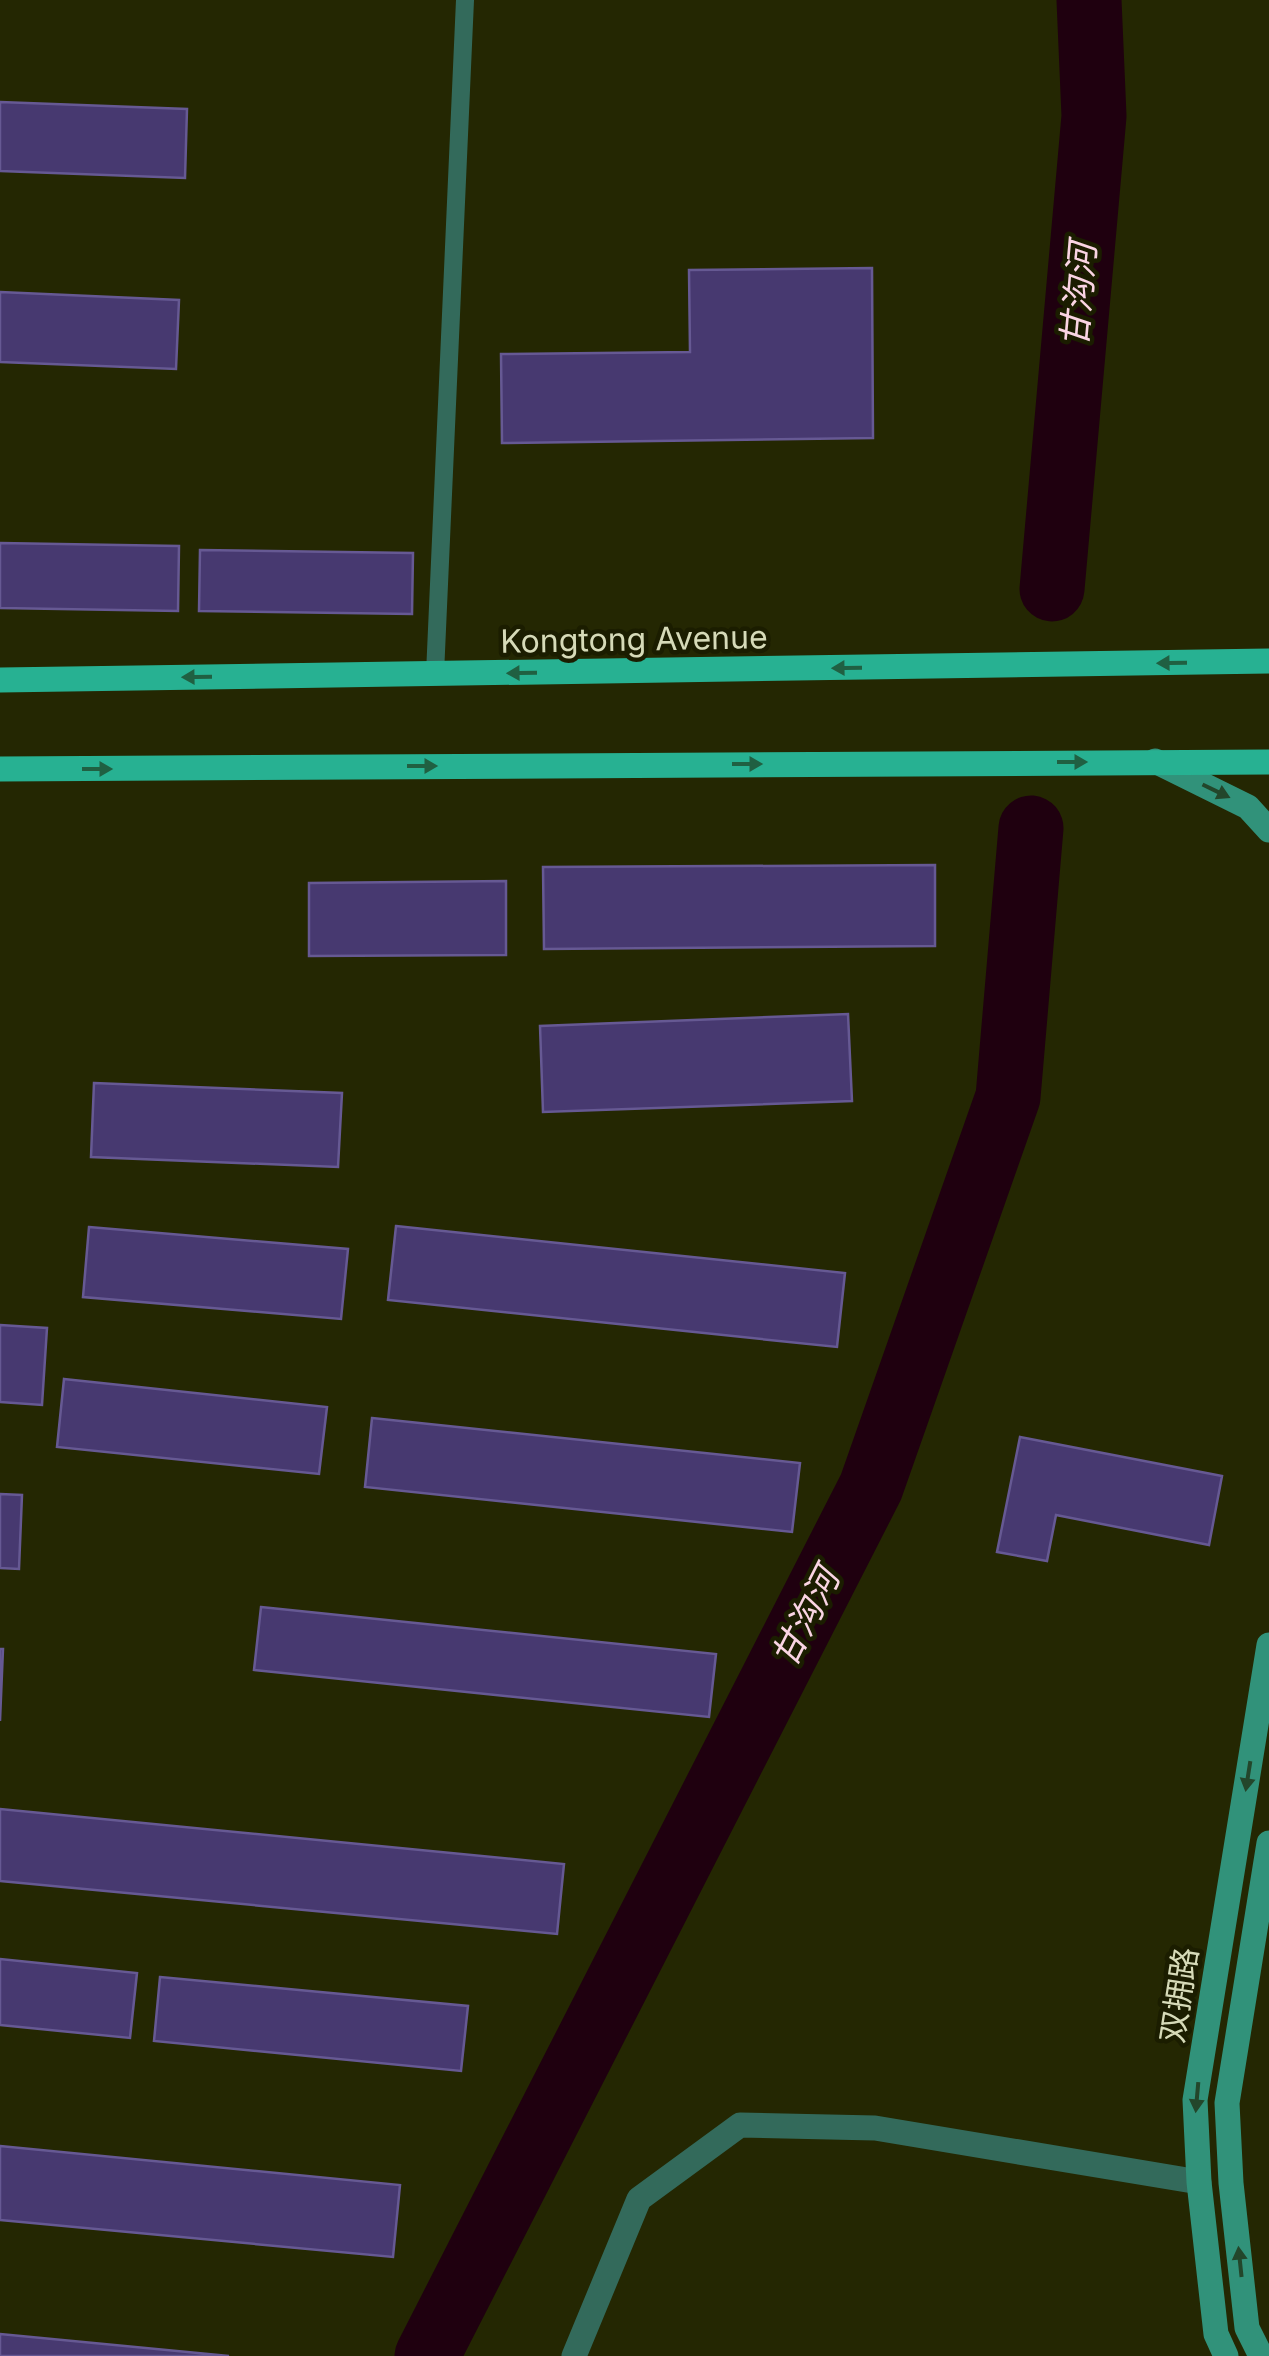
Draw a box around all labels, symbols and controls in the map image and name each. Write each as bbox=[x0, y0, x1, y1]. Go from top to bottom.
water label: 甘沟河 bbox=[1053, 235, 1104, 349]
street label: Kongtong Avenue bbox=[500, 617, 768, 661]
one-way arrow bbox=[1155, 656, 1187, 672]
one-way arrow bbox=[830, 660, 862, 676]
one-way arrow bbox=[505, 665, 537, 681]
one-way arrow bbox=[180, 670, 212, 686]
one-way arrow bbox=[1057, 754, 1089, 770]
one-way arrow bbox=[732, 756, 764, 772]
one-way arrow bbox=[407, 758, 439, 774]
one-way arrow bbox=[82, 761, 114, 777]
one-way arrow bbox=[1201, 782, 1230, 799]
water label: 甘沟河 bbox=[762, 1555, 850, 1673]
one-way arrow bbox=[1240, 1761, 1255, 1792]
street label: 双拥路 bbox=[1152, 1945, 1206, 2045]
one-way arrow bbox=[1189, 2081, 1205, 2113]
one-way arrow bbox=[1232, 2245, 1248, 2277]

